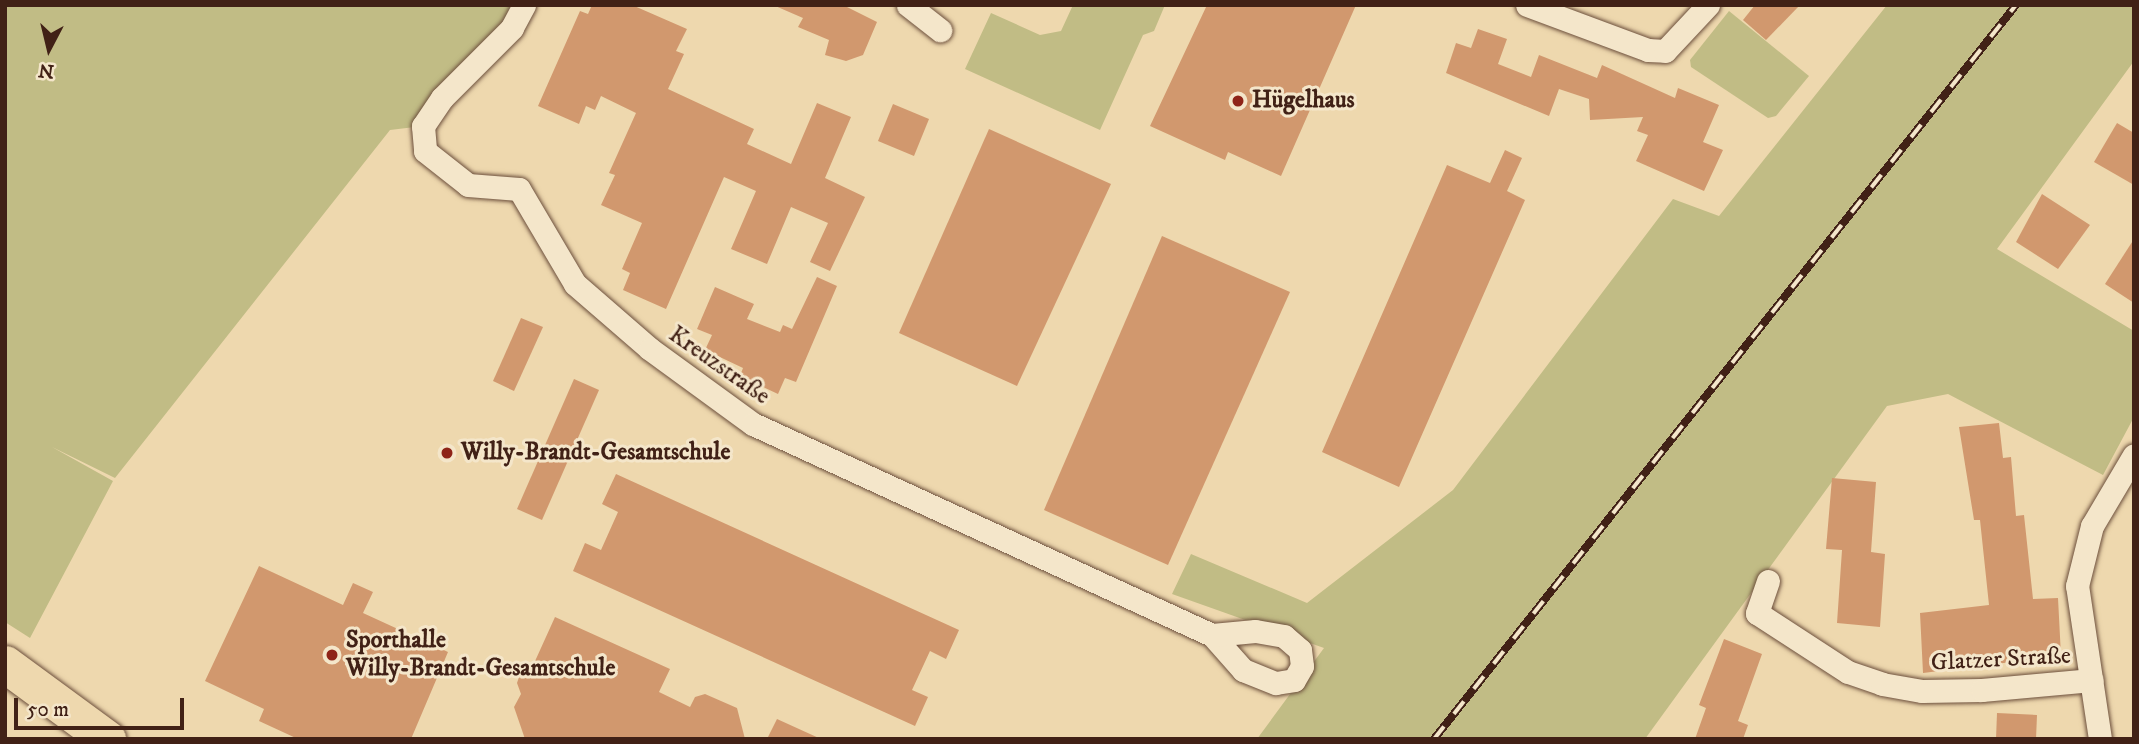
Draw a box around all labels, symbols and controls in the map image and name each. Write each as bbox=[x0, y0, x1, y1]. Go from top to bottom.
north arrow bbox=[14, 14, 84, 84]
text: N bbox=[37, 58, 56, 83]
place label: Hügelhaus bbox=[1252, 87, 1355, 115]
marker: Hügelhaus bbox=[1230, 93, 1246, 109]
street label: Kreuzstraße bbox=[663, 321, 775, 411]
place label: Willy-Brandt-Gesamtschule bbox=[461, 439, 730, 467]
marker: Willy-Brandt-Gesamtschule bbox=[439, 445, 455, 461]
place label: Sporthalle Willy-Brandt-Gesamtschule bbox=[346, 627, 615, 683]
street label: Glatzer Straße bbox=[1930, 642, 2072, 678]
marker: Sporthalle Willy-Brandt-Gesamtschule bbox=[324, 647, 340, 663]
scale bar bbox=[18, 684, 187, 728]
text: 50 m bbox=[27, 697, 69, 723]

